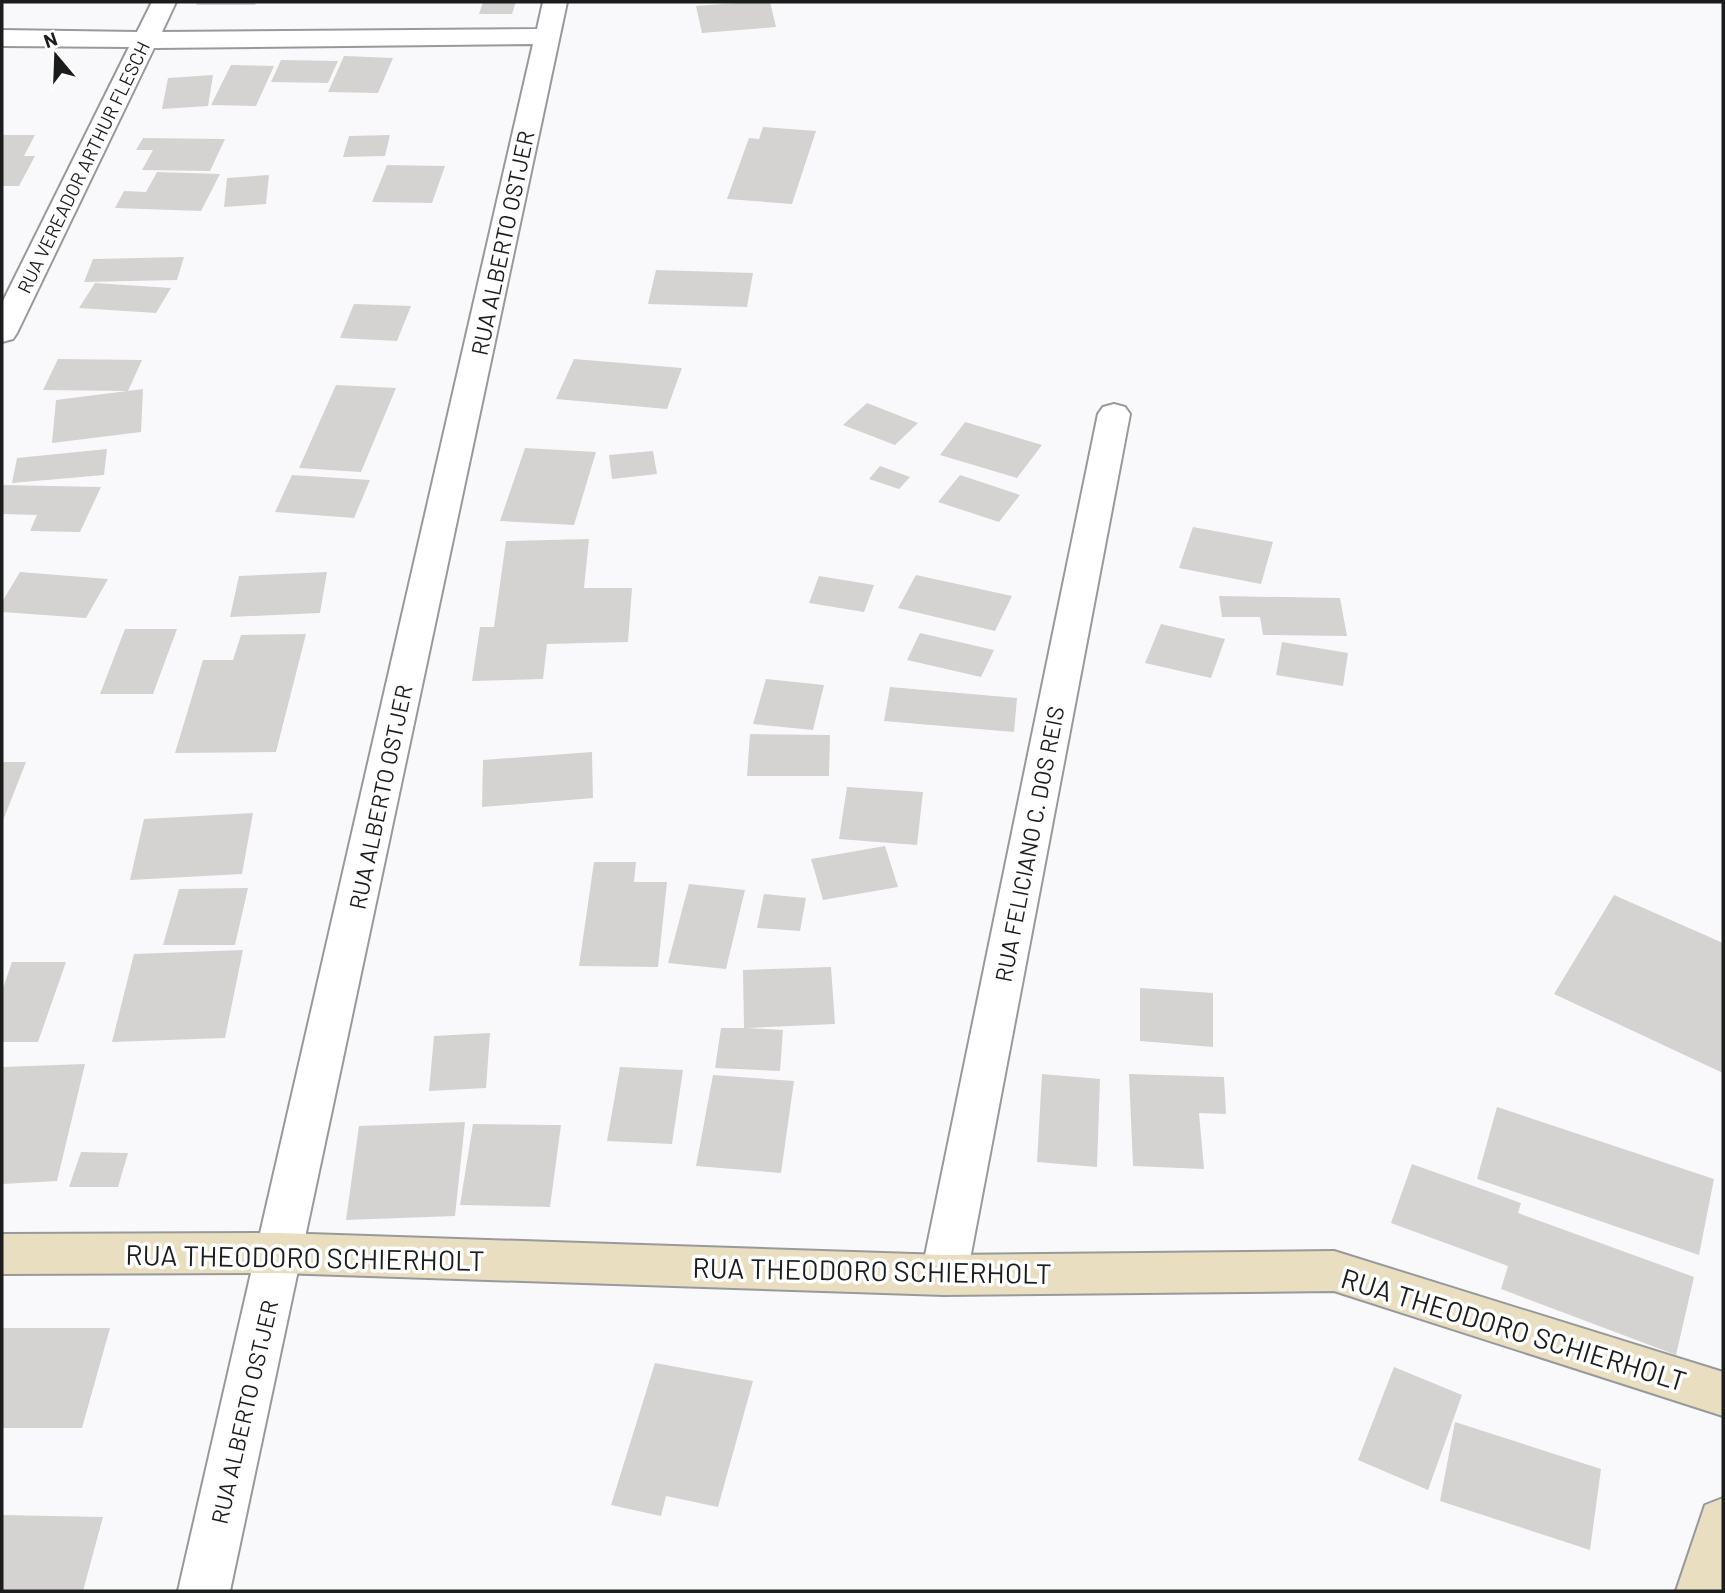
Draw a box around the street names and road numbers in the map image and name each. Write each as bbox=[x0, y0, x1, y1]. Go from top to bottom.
street label: RUA VEREADOR ARTHUR FLESCH bbox=[12, 37, 154, 297]
street label: RUA ALBERTO OSTJER bbox=[465, 128, 539, 358]
street label: RUA ALBERTO OSTJER bbox=[343, 682, 417, 912]
street label: RUA FELICIANO C. DOS REIS bbox=[989, 704, 1069, 984]
street label: RUA THEODORO SCHIERHOLT bbox=[125, 1237, 485, 1277]
street label: RUA THEODORO SCHIERHOLT bbox=[692, 1250, 1052, 1290]
street label: RUA THEODORO SCHIERHOLT bbox=[1337, 1260, 1691, 1398]
street label: RUA ALBERTO OSTJER bbox=[205, 1297, 283, 1527]

